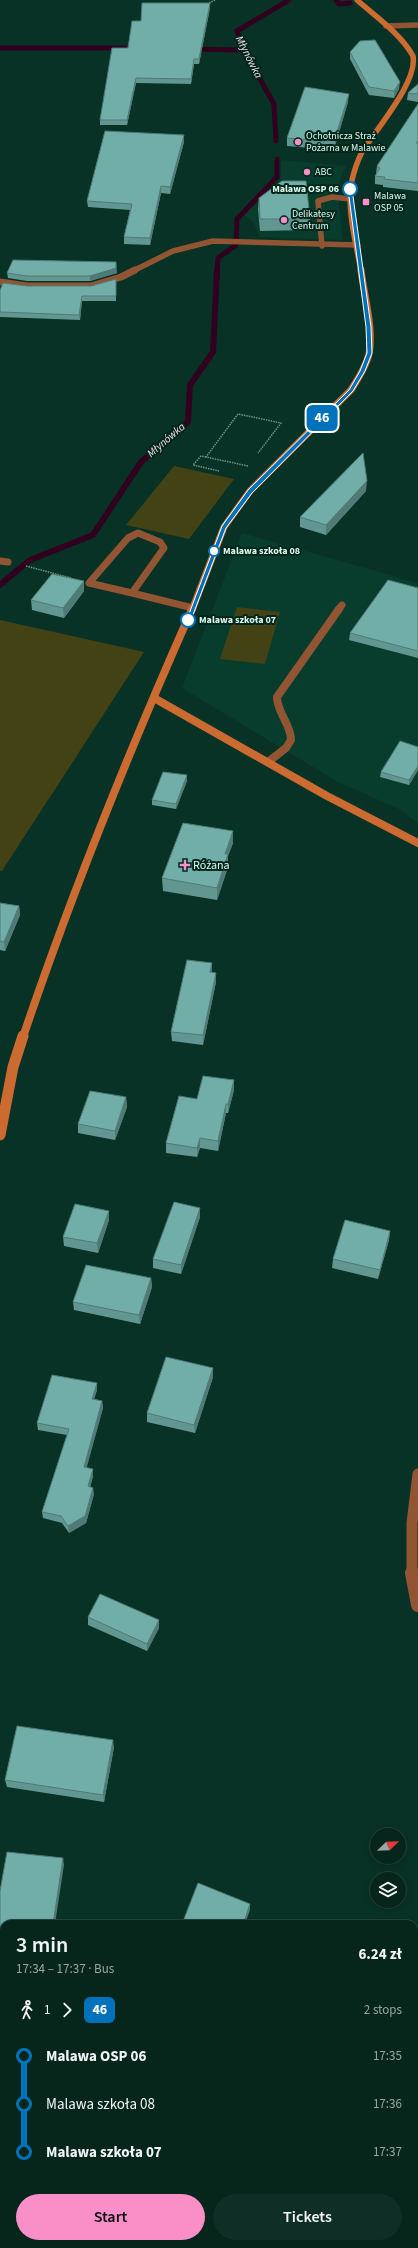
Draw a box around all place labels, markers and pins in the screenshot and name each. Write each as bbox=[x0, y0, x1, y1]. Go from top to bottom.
place label: Ochotnicza Straż Pożarna w Malawie bbox=[306, 129, 386, 155]
marker: Ochotnicza Straż Pożarna w Malawie bbox=[293, 137, 303, 147]
place label: ABC bbox=[315, 165, 332, 179]
marker: ABC bbox=[302, 167, 312, 177]
marker: Malawa OSP 06 bbox=[342, 181, 358, 197]
place label: Malawa OSP 06 bbox=[272, 182, 339, 196]
place label: Malawa OSP 05 bbox=[374, 189, 406, 215]
marker: Malawa OSP 05 bbox=[361, 197, 371, 207]
place label: Delikatesy Centrum bbox=[292, 207, 335, 233]
marker: Delikatesy Centrum bbox=[279, 215, 289, 225]
place label: Malawa szkoła 08 bbox=[223, 544, 300, 558]
marker: Malawa szkoła 08 bbox=[208, 545, 220, 557]
marker: Malawa szkoła 07 bbox=[180, 612, 196, 628]
place label: Malawa szkoła 07 bbox=[199, 613, 276, 627]
place label: Różana bbox=[193, 857, 230, 874]
marker: Różana bbox=[180, 860, 190, 870]

